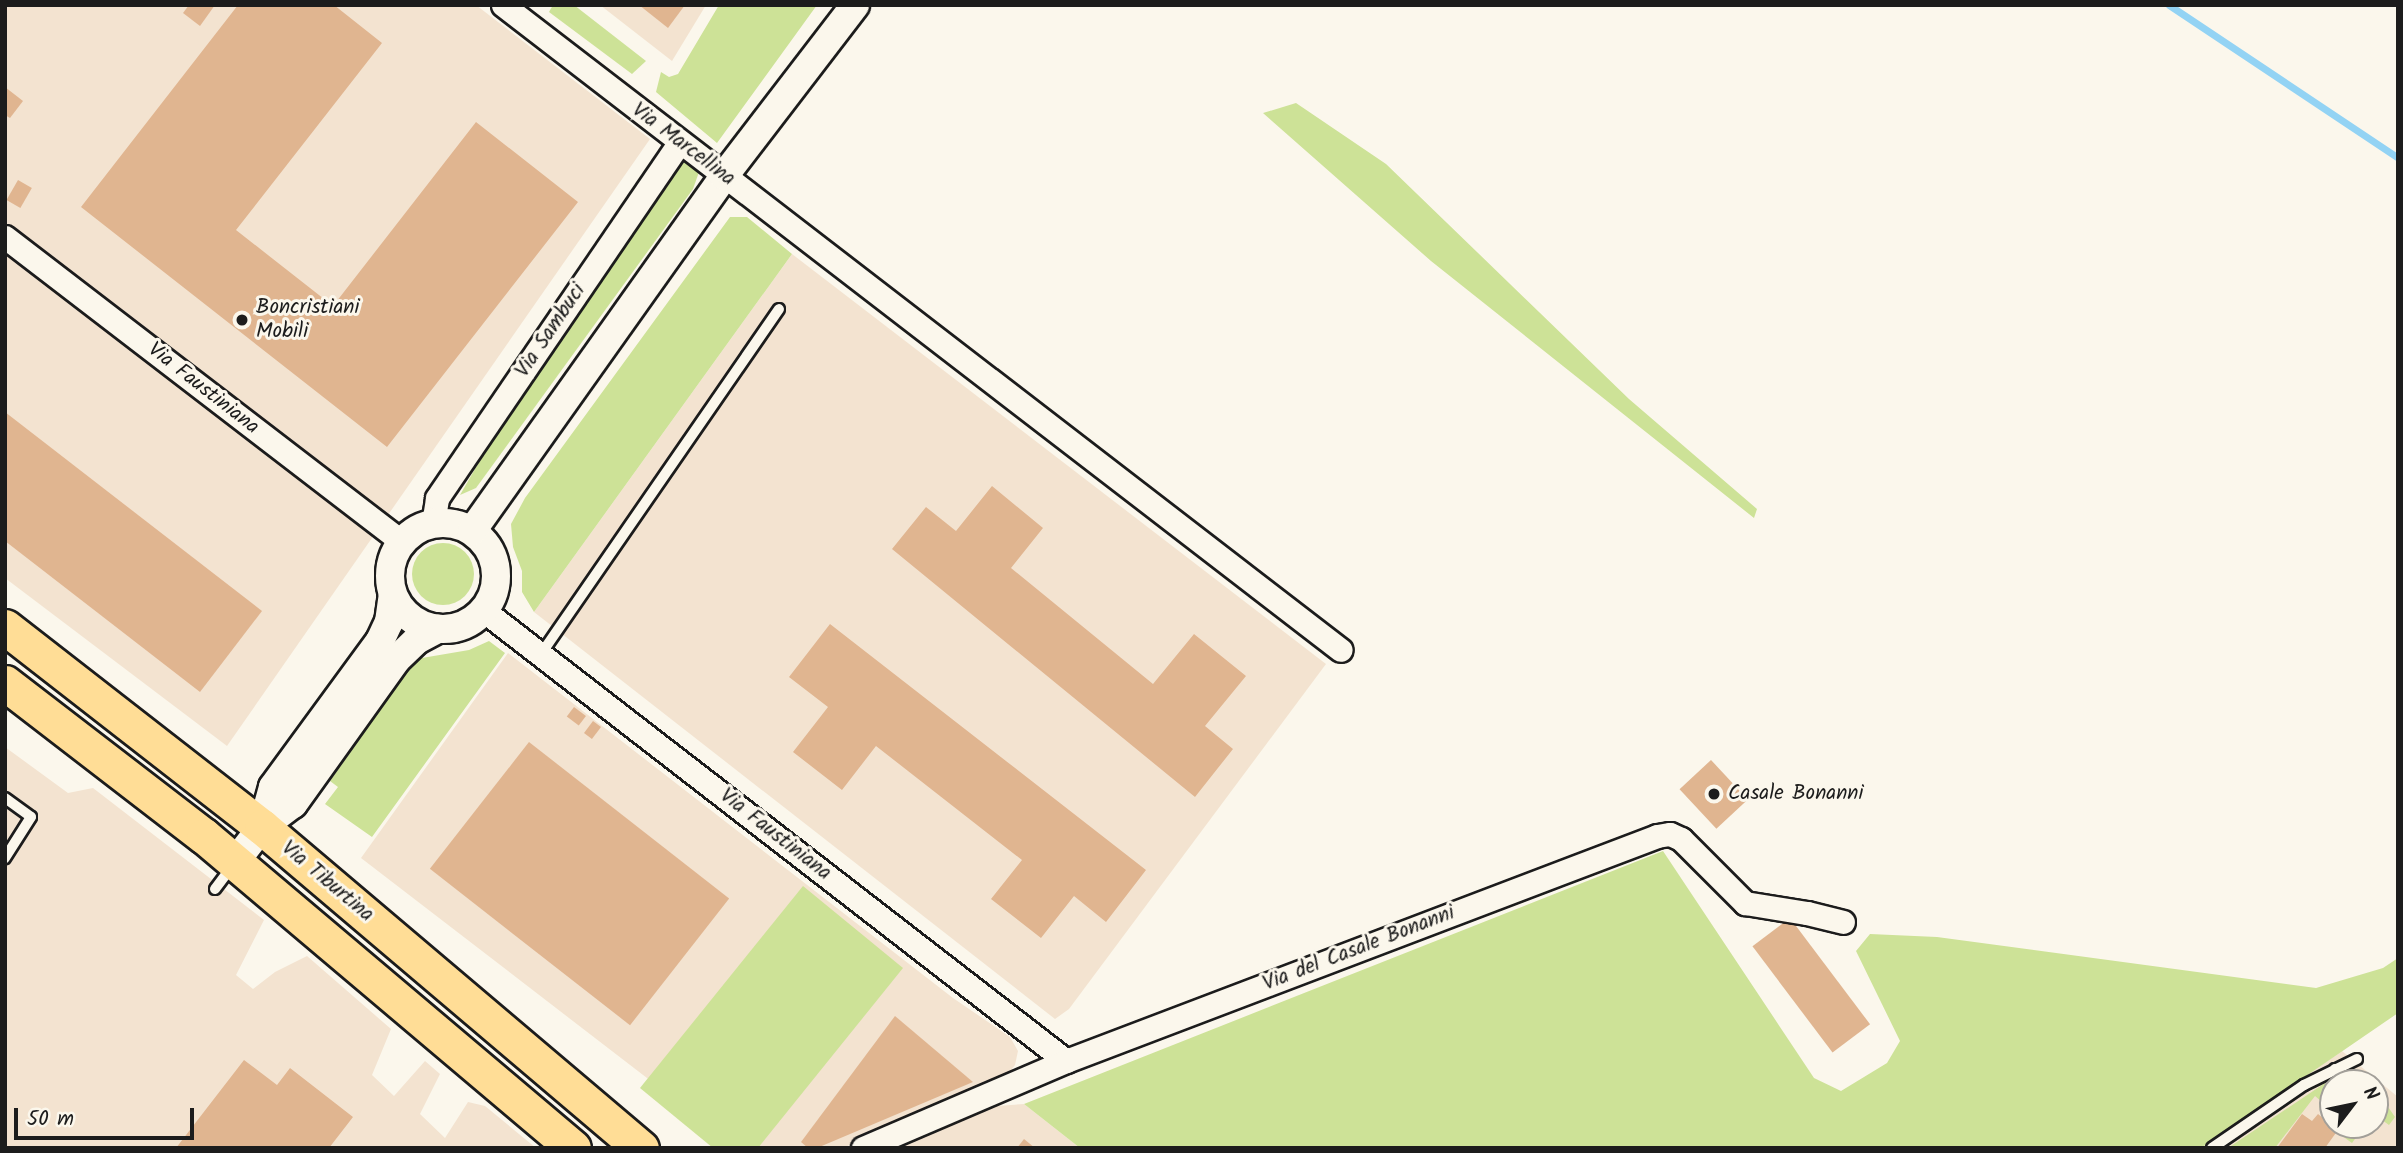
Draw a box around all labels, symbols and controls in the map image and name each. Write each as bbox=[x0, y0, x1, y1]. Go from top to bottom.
street label: Via Marcellina bbox=[626, 98, 740, 192]
street label: Via Sambuci bbox=[510, 279, 592, 383]
place label: Boncristiani Mobili bbox=[256, 295, 359, 345]
marker: Boncristiani Mobili bbox=[234, 312, 250, 328]
street label: Via Faustiniana bbox=[142, 338, 264, 440]
place label: Casale Bonanni bbox=[1728, 781, 1864, 807]
street label: Via Faustiniana bbox=[714, 784, 836, 886]
marker: Casale Bonanni bbox=[1706, 786, 1722, 802]
street label: Via Tiburtina bbox=[276, 836, 378, 928]
street label: Via del Casale Bonanni bbox=[1259, 901, 1459, 997]
north arrow bbox=[2319, 1069, 2389, 1139]
text: N bbox=[2354, 1081, 2386, 1107]
scale bar bbox=[18, 1094, 198, 1138]
text: 50 m bbox=[27, 1103, 74, 1136]

